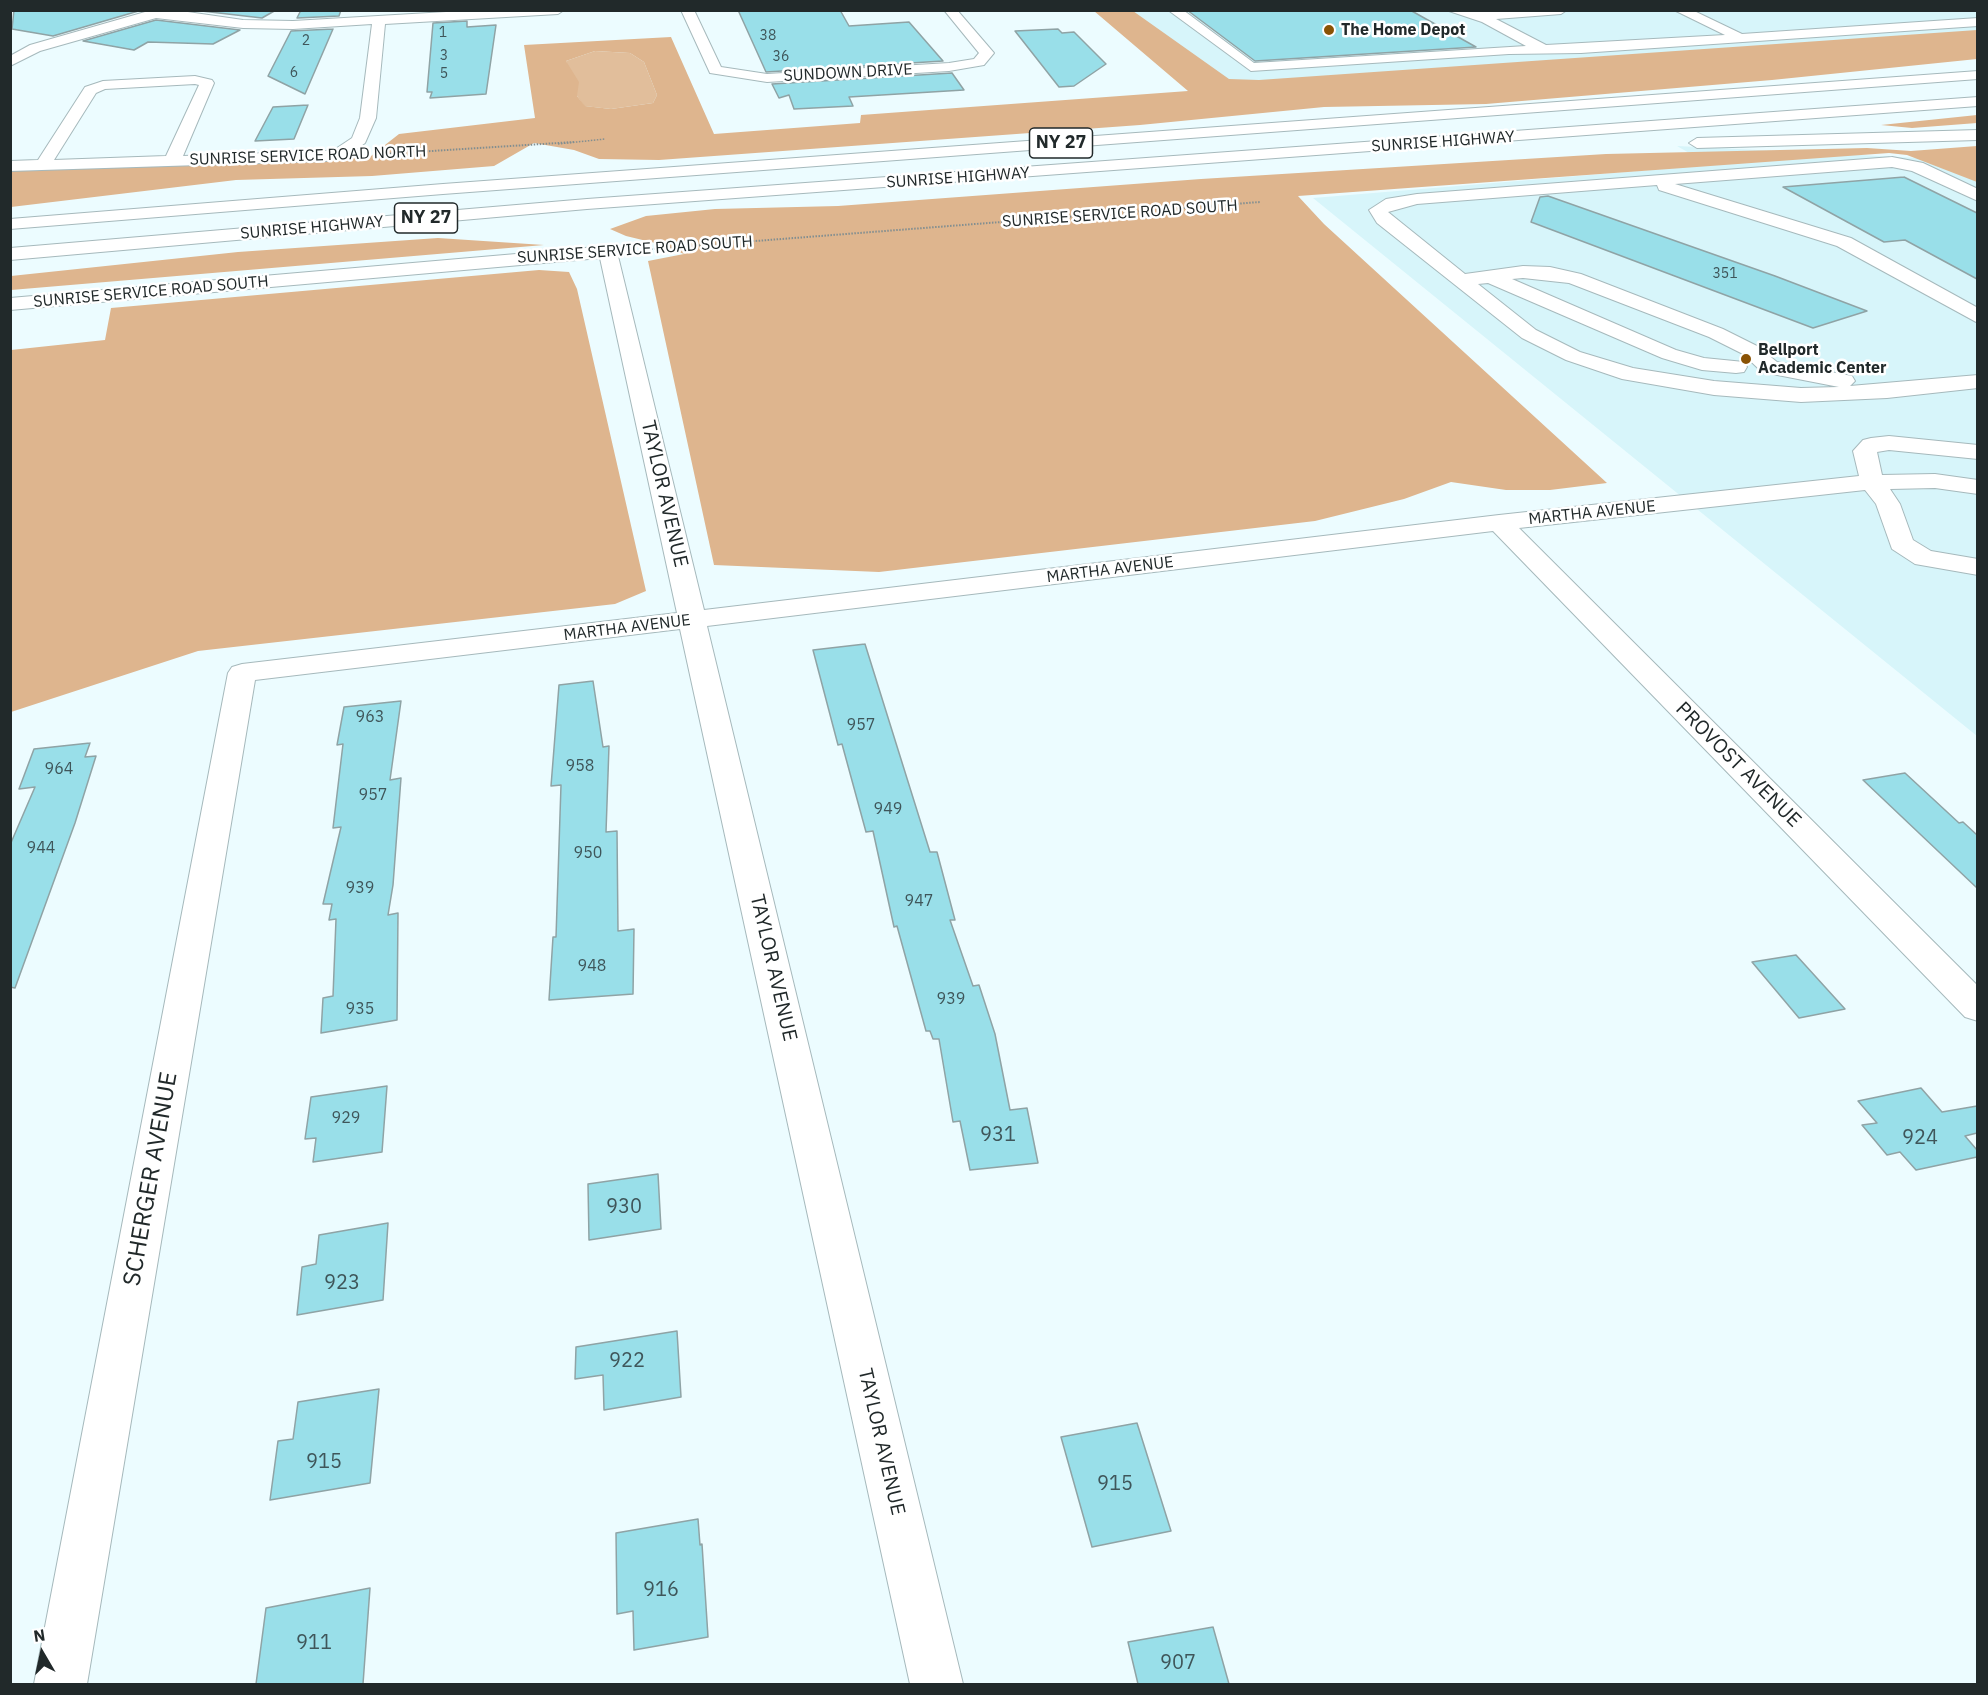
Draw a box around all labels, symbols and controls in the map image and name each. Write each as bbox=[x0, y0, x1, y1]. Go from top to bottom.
place label: The Home Depot bbox=[1341, 20, 1465, 40]
marker: The Home Depot bbox=[1322, 23, 1336, 37]
house number: 1 bbox=[439, 25, 447, 41]
house number: 38 bbox=[760, 28, 776, 44]
house number: 2 bbox=[302, 33, 310, 49]
house number: 3 bbox=[440, 48, 448, 64]
house number: 36 bbox=[773, 49, 789, 65]
street label: SUNDOWN DRIVE bbox=[783, 60, 913, 86]
house number: 6 bbox=[290, 65, 298, 81]
house number: 5 bbox=[440, 66, 448, 82]
street label: SUNRISE HIGHWAY bbox=[1371, 127, 1515, 157]
road number: NY 27 bbox=[1030, 128, 1092, 158]
street label: SUNRISE SERVICE ROAD NORTH bbox=[189, 142, 427, 170]
street label: SUNRISE HIGHWAY bbox=[886, 163, 1030, 193]
street label: SUNRISE SERVICE ROAD SOUTH bbox=[1002, 196, 1238, 232]
road number: NY 27 bbox=[394, 203, 458, 233]
street label: SUNRISE HIGHWAY bbox=[240, 212, 384, 244]
street label: SUNRISE SERVICE ROAD SOUTH bbox=[517, 232, 753, 268]
house number: 351 bbox=[1712, 266, 1738, 282]
street label: SUNRISE SERVICE ROAD SOUTH bbox=[33, 272, 269, 312]
place label: Bellport Academic Center bbox=[1758, 340, 1886, 378]
marker: Bellport Academic Center bbox=[1739, 352, 1753, 366]
street label: TAYLOR AVENUE bbox=[635, 418, 693, 570]
street label: MARTHA AVENUE bbox=[1527, 497, 1657, 529]
street label: MARTHA AVENUE bbox=[1045, 553, 1175, 587]
street label: MARTHA AVENUE bbox=[562, 611, 692, 645]
street label: PROVOST AVENUE bbox=[1670, 697, 1806, 833]
house number: 963 bbox=[356, 707, 384, 727]
house number: 957 bbox=[847, 715, 875, 735]
house number: 958 bbox=[566, 756, 594, 776]
house number: 964 bbox=[45, 759, 73, 779]
house number: 957 bbox=[359, 785, 387, 805]
house number: 949 bbox=[874, 799, 902, 819]
house number: 944 bbox=[27, 838, 55, 858]
house number: 950 bbox=[574, 843, 602, 863]
house number: 939 bbox=[346, 878, 374, 898]
house number: 947 bbox=[905, 891, 933, 911]
street label: TAYLOR AVENUE bbox=[744, 892, 802, 1044]
house number: 948 bbox=[578, 956, 606, 976]
house number: 939 bbox=[937, 989, 965, 1009]
house number: 935 bbox=[346, 999, 374, 1019]
street label: SCHERGER AVENUE bbox=[118, 1070, 184, 1288]
house number: 929 bbox=[332, 1108, 360, 1128]
house number: 931 bbox=[980, 1123, 1016, 1147]
house number: 924 bbox=[1902, 1126, 1938, 1150]
house number: 930 bbox=[606, 1195, 642, 1219]
house number: 923 bbox=[324, 1271, 360, 1295]
house number: 922 bbox=[609, 1349, 645, 1373]
street label: TAYLOR AVENUE bbox=[852, 1366, 910, 1518]
house number: 915 bbox=[306, 1450, 342, 1474]
house number: 915 bbox=[1097, 1472, 1133, 1496]
house number: 916 bbox=[643, 1578, 679, 1602]
north arrow bbox=[12, 1623, 72, 1683]
text: N bbox=[32, 1624, 46, 1646]
house number: 911 bbox=[296, 1631, 332, 1655]
house number: 907 bbox=[1160, 1651, 1196, 1675]

